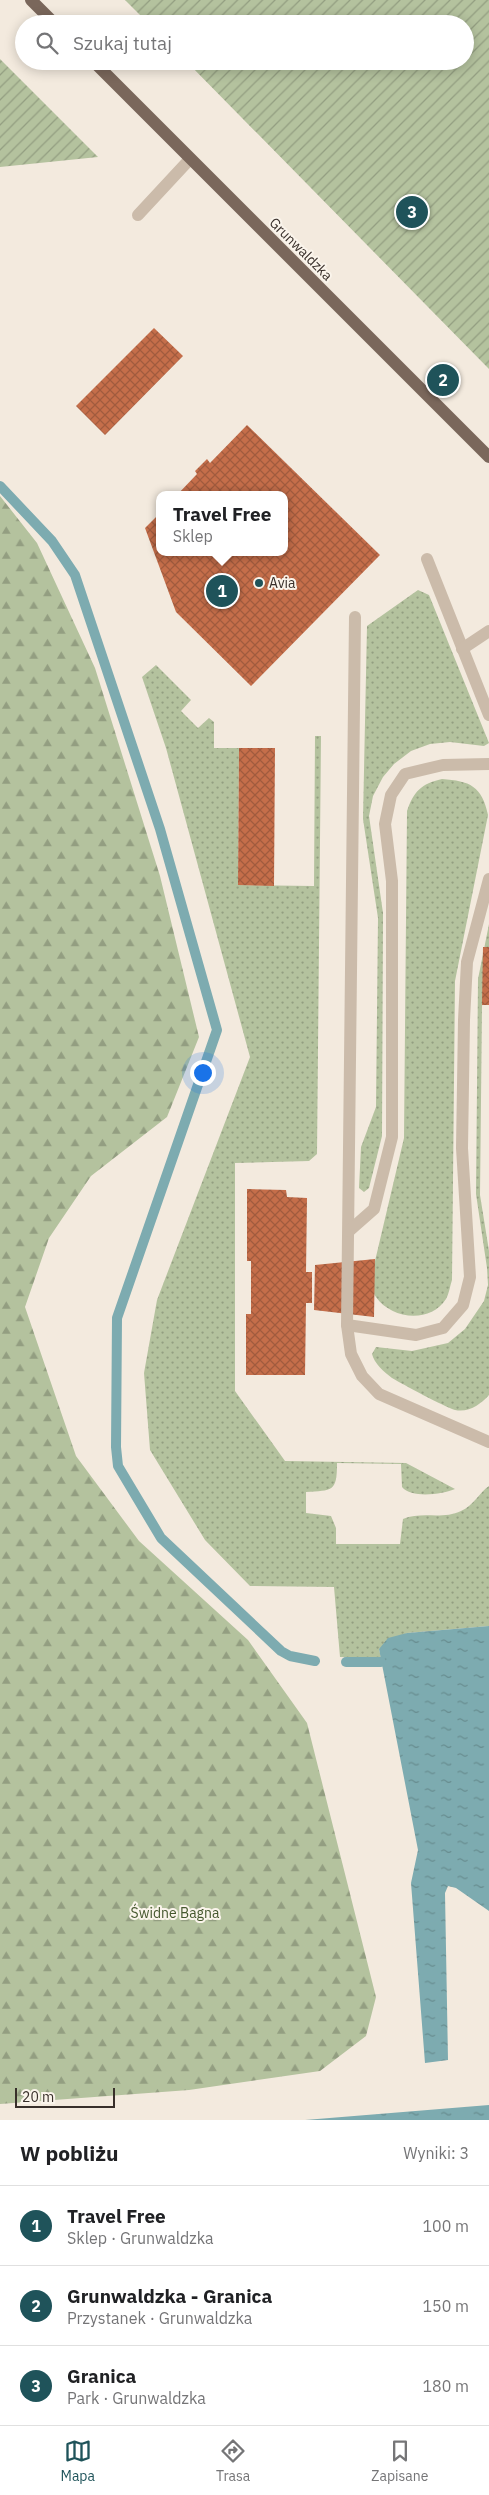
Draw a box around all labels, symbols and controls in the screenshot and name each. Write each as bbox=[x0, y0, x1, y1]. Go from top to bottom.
search box bbox=[15, 15, 474, 70]
icon: search bbox=[33, 29, 61, 57]
text: Szukaj tutaj bbox=[73, 31, 172, 55]
pin: 3 bbox=[396, 193, 428, 231]
street label: Grunwaldzka bbox=[266, 214, 337, 285]
pin: 2 bbox=[427, 361, 459, 399]
popup bbox=[156, 491, 288, 556]
text: Travel Free bbox=[173, 502, 271, 526]
text: Sklep bbox=[173, 526, 213, 546]
pin: 1 bbox=[206, 572, 238, 610]
place label: Avia bbox=[269, 574, 296, 592]
marker: Avia bbox=[253, 577, 265, 589]
your location bbox=[190, 1060, 216, 1086]
park label: Świdne Bagna bbox=[131, 1903, 220, 1922]
scale bar bbox=[15, 2085, 115, 2108]
text: 20 m bbox=[22, 2088, 54, 2106]
text: W pobliżu bbox=[20, 2139, 119, 2167]
text: Wyniki: 3 bbox=[403, 2143, 469, 2163]
text: Travel Free bbox=[67, 2204, 166, 2228]
text: 1 bbox=[31, 2216, 41, 2236]
text: 100 m bbox=[422, 2216, 469, 2236]
text: Sklep · Grunwaldzka bbox=[67, 2228, 214, 2248]
text: Grunwaldzka - Granica bbox=[67, 2284, 272, 2308]
text: 2 bbox=[31, 2296, 41, 2316]
text: 150 m bbox=[422, 2296, 469, 2316]
text: Przystanek · Grunwaldzka bbox=[67, 2308, 252, 2328]
text: Granica bbox=[67, 2364, 136, 2388]
text: 3 bbox=[31, 2376, 41, 2396]
text: 180 m bbox=[422, 2376, 469, 2396]
text: Park · Grunwaldzka bbox=[67, 2388, 206, 2408]
tab: Mapa bbox=[61, 2437, 95, 2485]
tab: Trasa bbox=[216, 2437, 250, 2485]
tab: Zapisane bbox=[371, 2437, 428, 2485]

